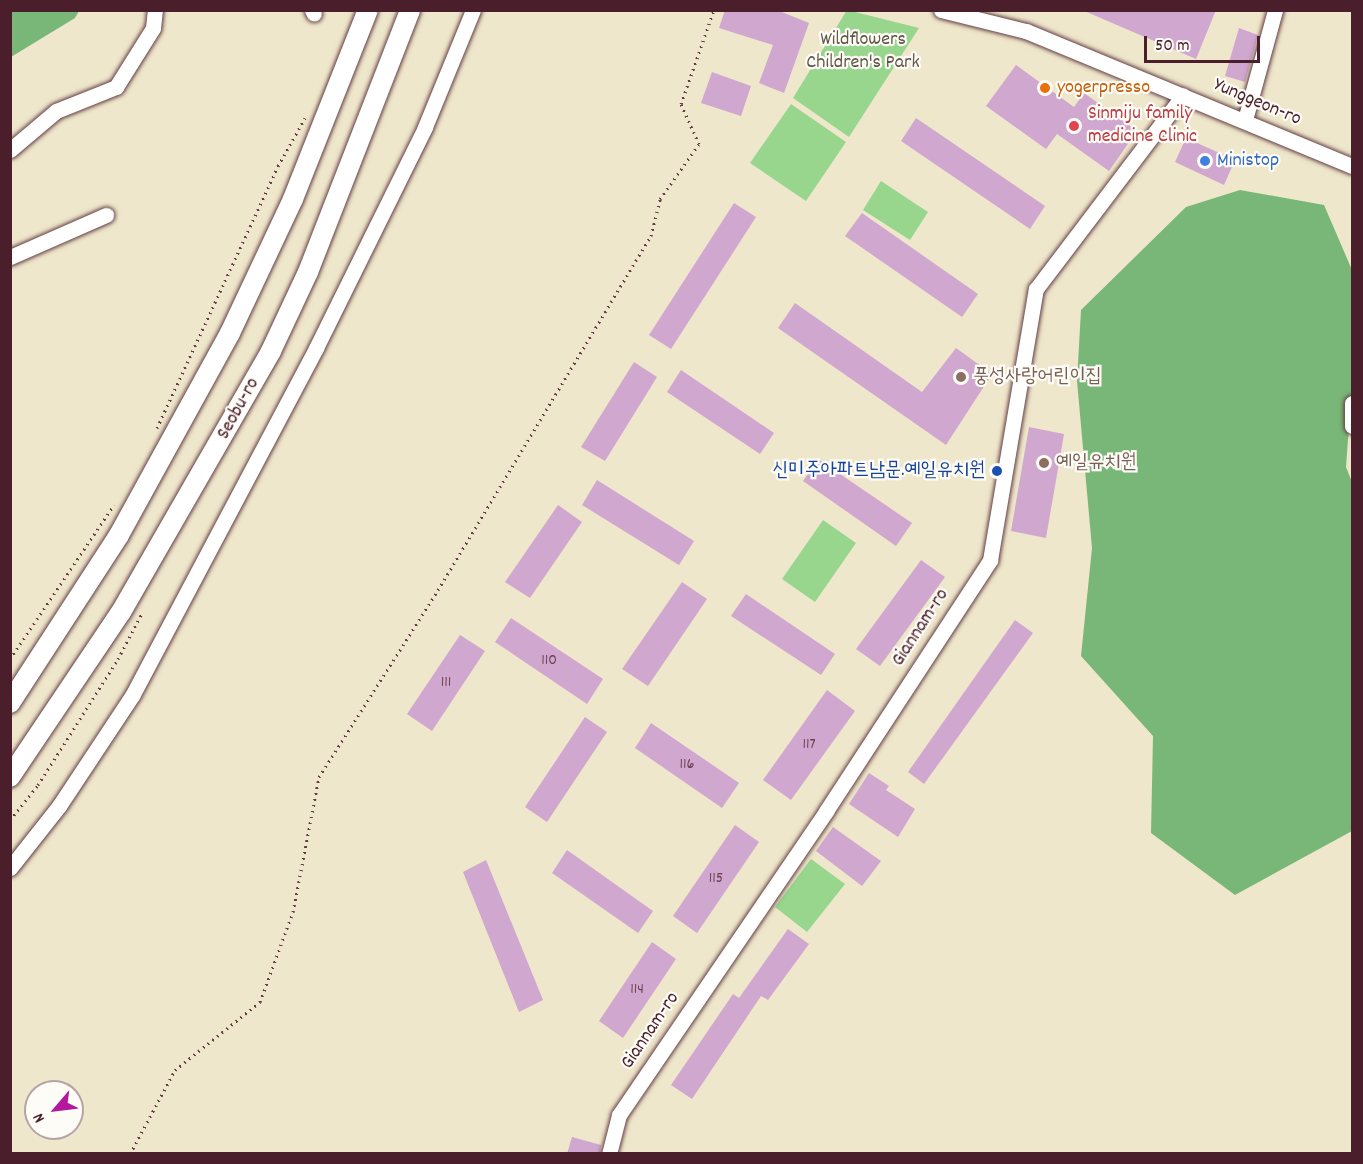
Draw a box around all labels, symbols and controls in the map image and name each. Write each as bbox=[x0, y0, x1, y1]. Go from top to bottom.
scale bar bbox=[1147, 24, 1262, 62]
park label: Wildflowers Children's Park bbox=[806, 28, 920, 75]
text: 50 m bbox=[1155, 34, 1190, 59]
street label: Yunggeon-ro bbox=[1210, 74, 1304, 132]
place label: yogerpresso bbox=[1057, 76, 1150, 100]
marker: yogerpresso bbox=[1038, 81, 1052, 95]
place label: Sinmiju family medicine Clinic bbox=[1088, 102, 1197, 149]
marker: Sinmiju family medicine Clinic bbox=[1065, 117, 1083, 135]
place label: Ministop bbox=[1217, 149, 1279, 173]
marker: Ministop bbox=[1198, 154, 1212, 168]
place label: 풍성사랑어린이집 bbox=[973, 365, 1102, 389]
marker: 풍성사랑어린이집 bbox=[954, 370, 968, 384]
street label: Seobu-ro bbox=[212, 374, 266, 444]
place label: 예일유치원 bbox=[1056, 451, 1136, 475]
marker: 예일유치원 bbox=[1037, 456, 1051, 470]
place label: 신미주아파트남문.예일유치원 bbox=[772, 459, 985, 483]
marker: 신미주아파트남문.예일유치원 bbox=[990, 464, 1004, 478]
street label: Giannam-ro bbox=[887, 585, 955, 671]
house number: 110 bbox=[541, 651, 557, 671]
house number: 111 bbox=[441, 673, 451, 693]
house number: 117 bbox=[802, 735, 816, 755]
house number: 116 bbox=[680, 755, 694, 775]
house number: 115 bbox=[709, 869, 723, 889]
house number: 114 bbox=[630, 980, 644, 1000]
street label: Giannam-ro bbox=[616, 988, 686, 1074]
north arrow bbox=[24, 1080, 84, 1140]
text: N bbox=[27, 1109, 51, 1127]

